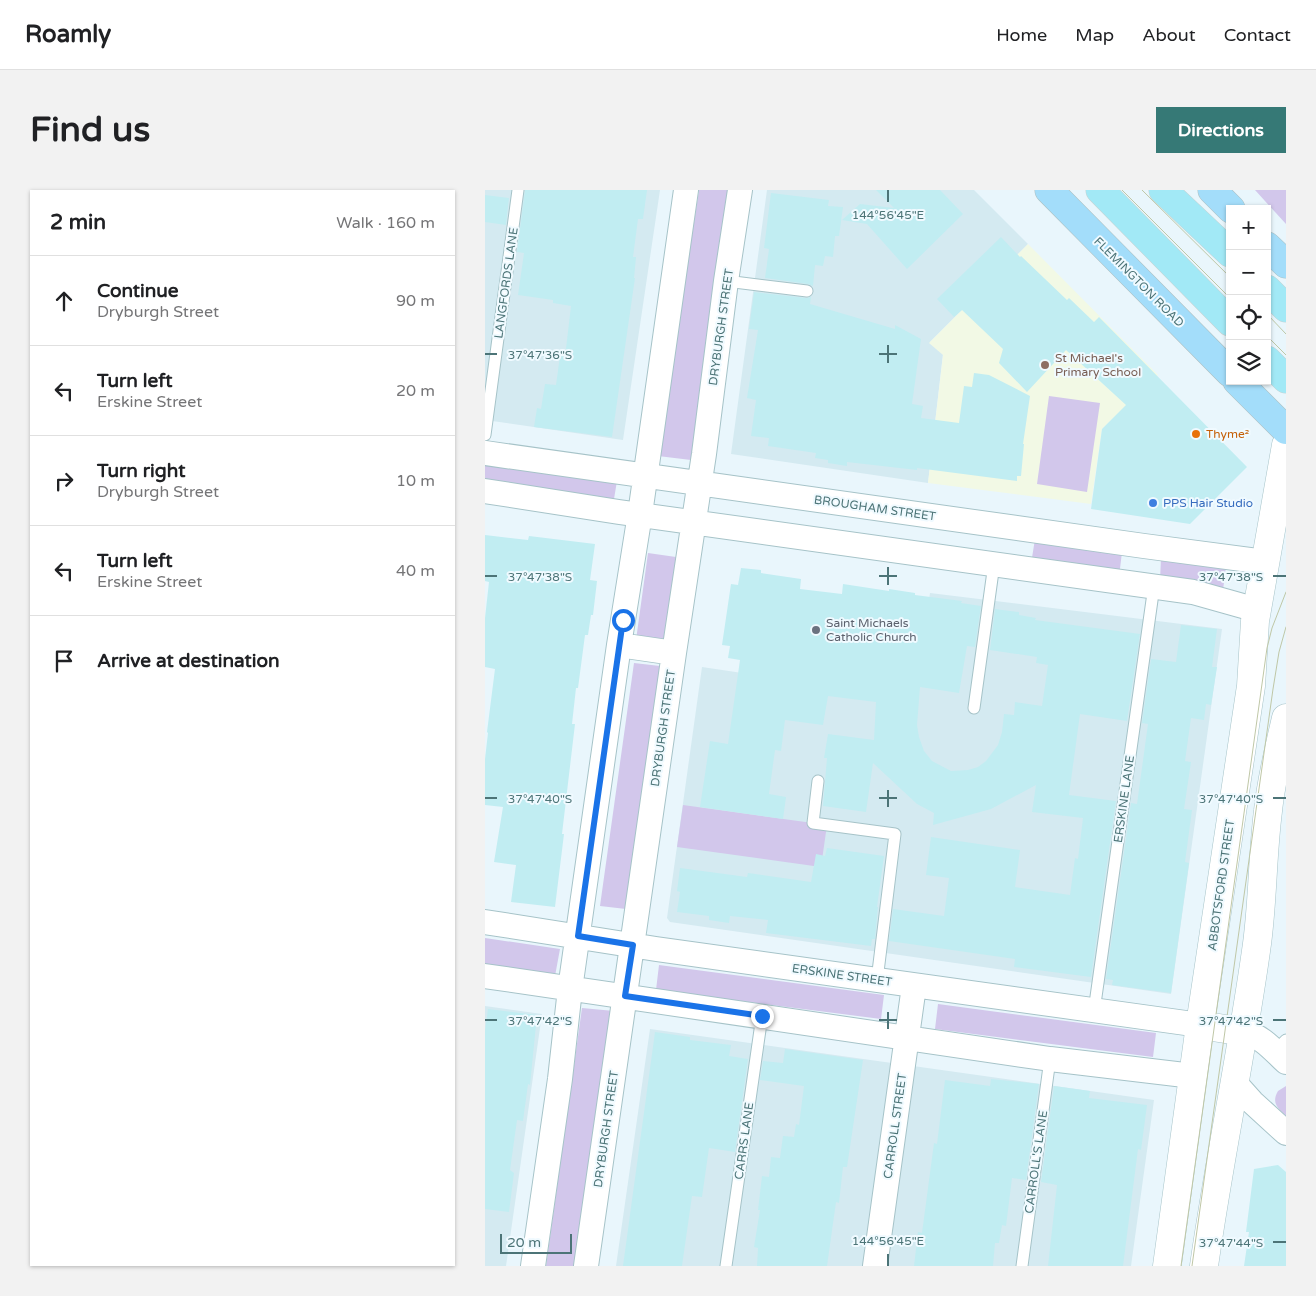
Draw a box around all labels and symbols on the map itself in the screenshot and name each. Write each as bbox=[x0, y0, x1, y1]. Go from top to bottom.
text: 144°56'45"E bbox=[852, 208, 925, 222]
street label: LANGFORDS LANE bbox=[491, 226, 521, 339]
street label: FLEMINGTON ROAD bbox=[1091, 234, 1187, 330]
street label: DRYBURGH STREET bbox=[706, 267, 736, 386]
text: 37°47'36"S bbox=[508, 348, 572, 362]
place label: St Michael's Primary School bbox=[1055, 351, 1141, 379]
marker: St Michael's Primary School bbox=[1039, 359, 1051, 371]
place label: Thyme² bbox=[1206, 427, 1249, 441]
marker: Thyme² bbox=[1190, 428, 1202, 440]
street label: BROUGHAM STREET bbox=[813, 493, 938, 524]
place label: PPS Hair Studio bbox=[1163, 496, 1253, 510]
marker: PPS Hair Studio bbox=[1147, 497, 1159, 509]
text: 37°47'38"S bbox=[508, 570, 572, 584]
text: 37°47'38"S bbox=[1199, 570, 1263, 584]
route start bbox=[612, 609, 635, 632]
place label: Saint Michaels Catholic Church bbox=[826, 616, 917, 644]
marker: Saint Michaels Catholic Church bbox=[810, 624, 822, 636]
street label: DRYBURGH STREET bbox=[648, 668, 678, 787]
street label: ERSKINE LANE bbox=[1111, 754, 1137, 844]
text: 37°47'40"S bbox=[508, 792, 572, 806]
text: 37°47'40"S bbox=[1199, 792, 1263, 806]
street label: ABBOTSFORD STREET bbox=[1205, 818, 1237, 952]
street label: ERSKINE STREET bbox=[791, 961, 894, 989]
route end bbox=[751, 1005, 774, 1028]
text: 37°47'42"S bbox=[508, 1014, 572, 1028]
text: 37°47'42"S bbox=[1199, 1014, 1263, 1028]
street label: DRYBURGH STREET bbox=[591, 1069, 621, 1188]
street label: CARROLL STREET bbox=[881, 1072, 909, 1180]
street label: CARRS LANE bbox=[732, 1101, 756, 1181]
street label: CARROLL'S LANE bbox=[1022, 1109, 1050, 1214]
scale bar bbox=[500, 1231, 573, 1254]
text: 144°56'45"E bbox=[852, 1234, 925, 1248]
text: 37°47'44"S bbox=[1199, 1236, 1263, 1250]

